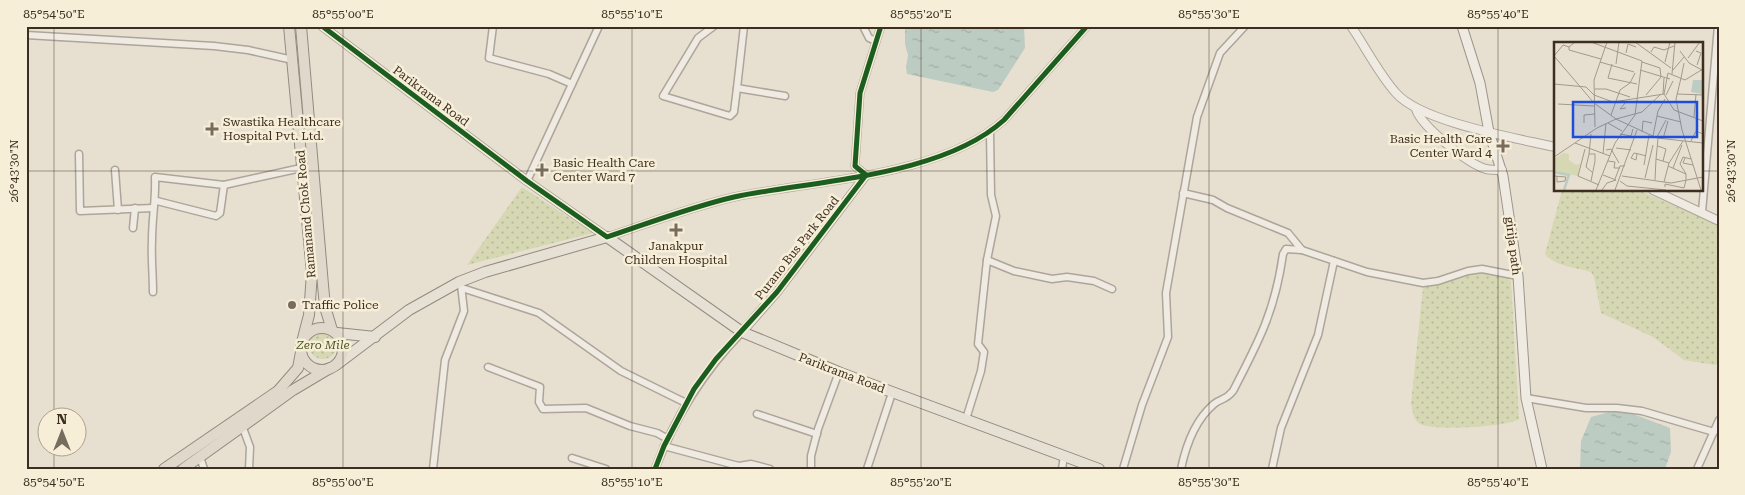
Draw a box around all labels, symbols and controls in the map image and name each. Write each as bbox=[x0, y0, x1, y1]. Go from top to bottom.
text: 85°54'50"E bbox=[23, 7, 85, 21]
text: 85°55'00"E bbox=[312, 7, 374, 21]
text: 85°55'10"E bbox=[601, 7, 663, 21]
text: 85°55'20"E bbox=[890, 7, 952, 21]
text: 85°55'30"E bbox=[1178, 7, 1240, 21]
text: 85°55'40"E bbox=[1467, 7, 1529, 21]
inset map bbox=[1554, 42, 1702, 191]
street label: Parikrama Road bbox=[390, 63, 472, 129]
place label: Swastika Healthcare Hospital Pvt. Ltd. bbox=[223, 115, 341, 143]
marker: Swastika Healthcare Hospital Pvt. Ltd. bbox=[205, 122, 219, 136]
place label: Basic Health Care Center Ward 4 bbox=[1390, 132, 1492, 160]
text: 26°43'30"N bbox=[7, 139, 21, 203]
marker: Basic Health Care Center Ward 4 bbox=[1496, 139, 1510, 153]
text: 26°43'30"N bbox=[1724, 139, 1738, 203]
street label: Ramanand Chok Road bbox=[293, 149, 319, 279]
place label: Basic Health Care Center Ward 7 bbox=[553, 156, 656, 184]
marker: Basic Health Care Center Ward 7 bbox=[535, 163, 549, 177]
street label: Purano Bus Park Road bbox=[752, 193, 842, 303]
street label: girija path bbox=[1502, 216, 1524, 276]
marker: Janakpur Children Hospital bbox=[669, 223, 683, 237]
place label: Janakpur Children Hospital bbox=[625, 239, 728, 267]
place label: Traffic Police bbox=[302, 298, 379, 312]
marker: Traffic Police bbox=[286, 299, 298, 311]
park label: Zero Mile bbox=[295, 338, 350, 352]
street label: Parikrama Road bbox=[797, 350, 888, 396]
north arrow bbox=[38, 408, 88, 458]
text: N bbox=[57, 411, 68, 427]
text: 85°54'50"E bbox=[23, 475, 85, 489]
text: 85°55'00"E bbox=[312, 475, 374, 489]
text: 85°55'10"E bbox=[601, 475, 663, 489]
text: 85°55'20"E bbox=[890, 475, 952, 489]
text: 85°55'30"E bbox=[1178, 475, 1240, 489]
text: 85°55'40"E bbox=[1467, 475, 1529, 489]

